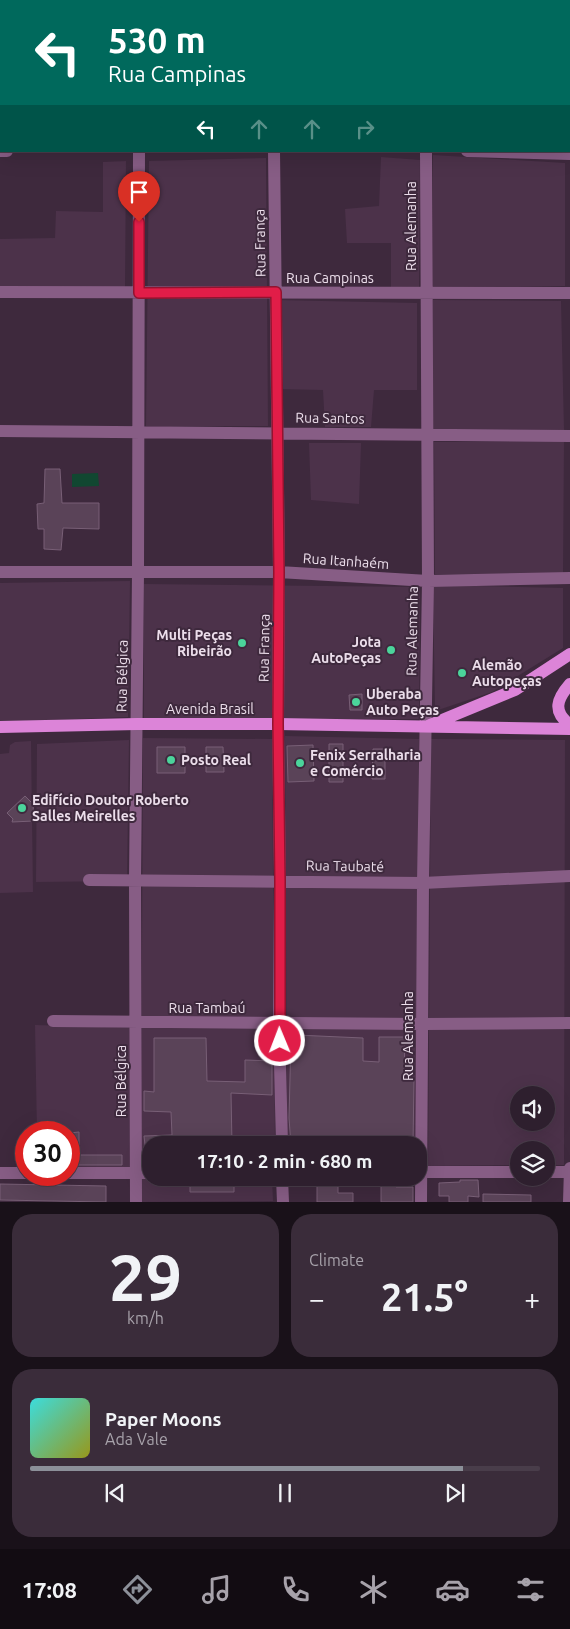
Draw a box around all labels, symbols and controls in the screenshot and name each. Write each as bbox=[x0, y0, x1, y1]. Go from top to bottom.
icon: left bbox=[25, 20, 90, 85]
text: 530 m bbox=[108, 20, 206, 60]
text: Rua Campinas bbox=[108, 61, 246, 86]
icon: left bbox=[192, 115, 220, 143]
icon: ahead bbox=[245, 115, 273, 143]
icon: ahead bbox=[298, 115, 326, 143]
icon: right bbox=[351, 115, 379, 143]
pin bbox=[118, 171, 160, 222]
icon: arrive bbox=[125, 178, 153, 206]
street label: Rua Alemanha bbox=[403, 181, 419, 271]
street label: Rua França bbox=[251, 209, 269, 277]
street label: Rua Campinas bbox=[286, 270, 374, 286]
street label: Rua Santos bbox=[295, 409, 365, 427]
street label: Rua Itanhaém bbox=[302, 550, 390, 572]
street label: Rua Alemanha bbox=[403, 586, 421, 676]
street label: Rua França bbox=[255, 614, 273, 682]
place label: Multi Peças Ribeirão bbox=[156, 627, 232, 659]
place label: Jota AutoPeças bbox=[311, 634, 381, 667]
marker: Multi Peças Ribeirão bbox=[236, 637, 248, 649]
street label: Rua Bélgica bbox=[113, 640, 131, 712]
marker: Jota AutoPeças bbox=[385, 644, 397, 656]
place label: Alemão Autopeças bbox=[472, 657, 542, 690]
marker: Alemão Autopeças bbox=[456, 667, 468, 679]
place label: Uberaba Auto Peças bbox=[366, 686, 439, 719]
marker: Uberaba Auto Peças bbox=[350, 696, 362, 708]
street label: Avenida Brasil bbox=[166, 701, 254, 717]
place label: Fenix Serralharia e Comércio bbox=[310, 747, 421, 779]
place label: Posto Real bbox=[181, 752, 251, 768]
marker: Posto Real bbox=[165, 754, 177, 766]
marker: Fenix Serralharia e Comércio bbox=[294, 757, 306, 769]
place label: Edifício Doutor Roberto Salles Meirelles bbox=[32, 792, 189, 824]
marker: Edifício Doutor Roberto Salles Meirelles bbox=[16, 802, 28, 814]
street label: Rua Taubaté bbox=[306, 857, 384, 875]
street label: Rua Alemanha bbox=[400, 991, 416, 1081]
street label: Rua Tambaú bbox=[168, 1000, 246, 1016]
position arrow bbox=[253, 1014, 305, 1066]
street label: Rua Bélgica bbox=[113, 1045, 129, 1117]
map controls bbox=[510, 1086, 555, 1186]
button: sound bbox=[510, 1086, 555, 1131]
speed limit sign: 30 bbox=[15, 1121, 80, 1186]
button: layers bbox=[510, 1141, 555, 1186]
text: 17:10 · 2 min · 680 m bbox=[197, 1150, 372, 1172]
text: 29 bbox=[109, 1240, 182, 1313]
text: Climate bbox=[309, 1251, 364, 1269]
text: 21.5° bbox=[381, 1276, 468, 1318]
text: − bbox=[309, 1283, 325, 1314]
text: + bbox=[524, 1283, 540, 1314]
text: km/h bbox=[127, 1309, 164, 1327]
text: Paper Moons bbox=[105, 1408, 222, 1430]
text: Ada Vale bbox=[105, 1430, 168, 1448]
icon: previous bbox=[101, 1479, 129, 1507]
icon: pause bbox=[271, 1479, 299, 1507]
icon: next bbox=[441, 1479, 469, 1507]
icon: directions bbox=[120, 1572, 155, 1607]
icon: music bbox=[199, 1572, 234, 1607]
icon: phone bbox=[278, 1572, 313, 1607]
icon: climate bbox=[356, 1572, 391, 1607]
icon: car bbox=[435, 1572, 470, 1607]
icon: filters bbox=[513, 1572, 548, 1607]
text: 17:08 bbox=[22, 1577, 77, 1602]

